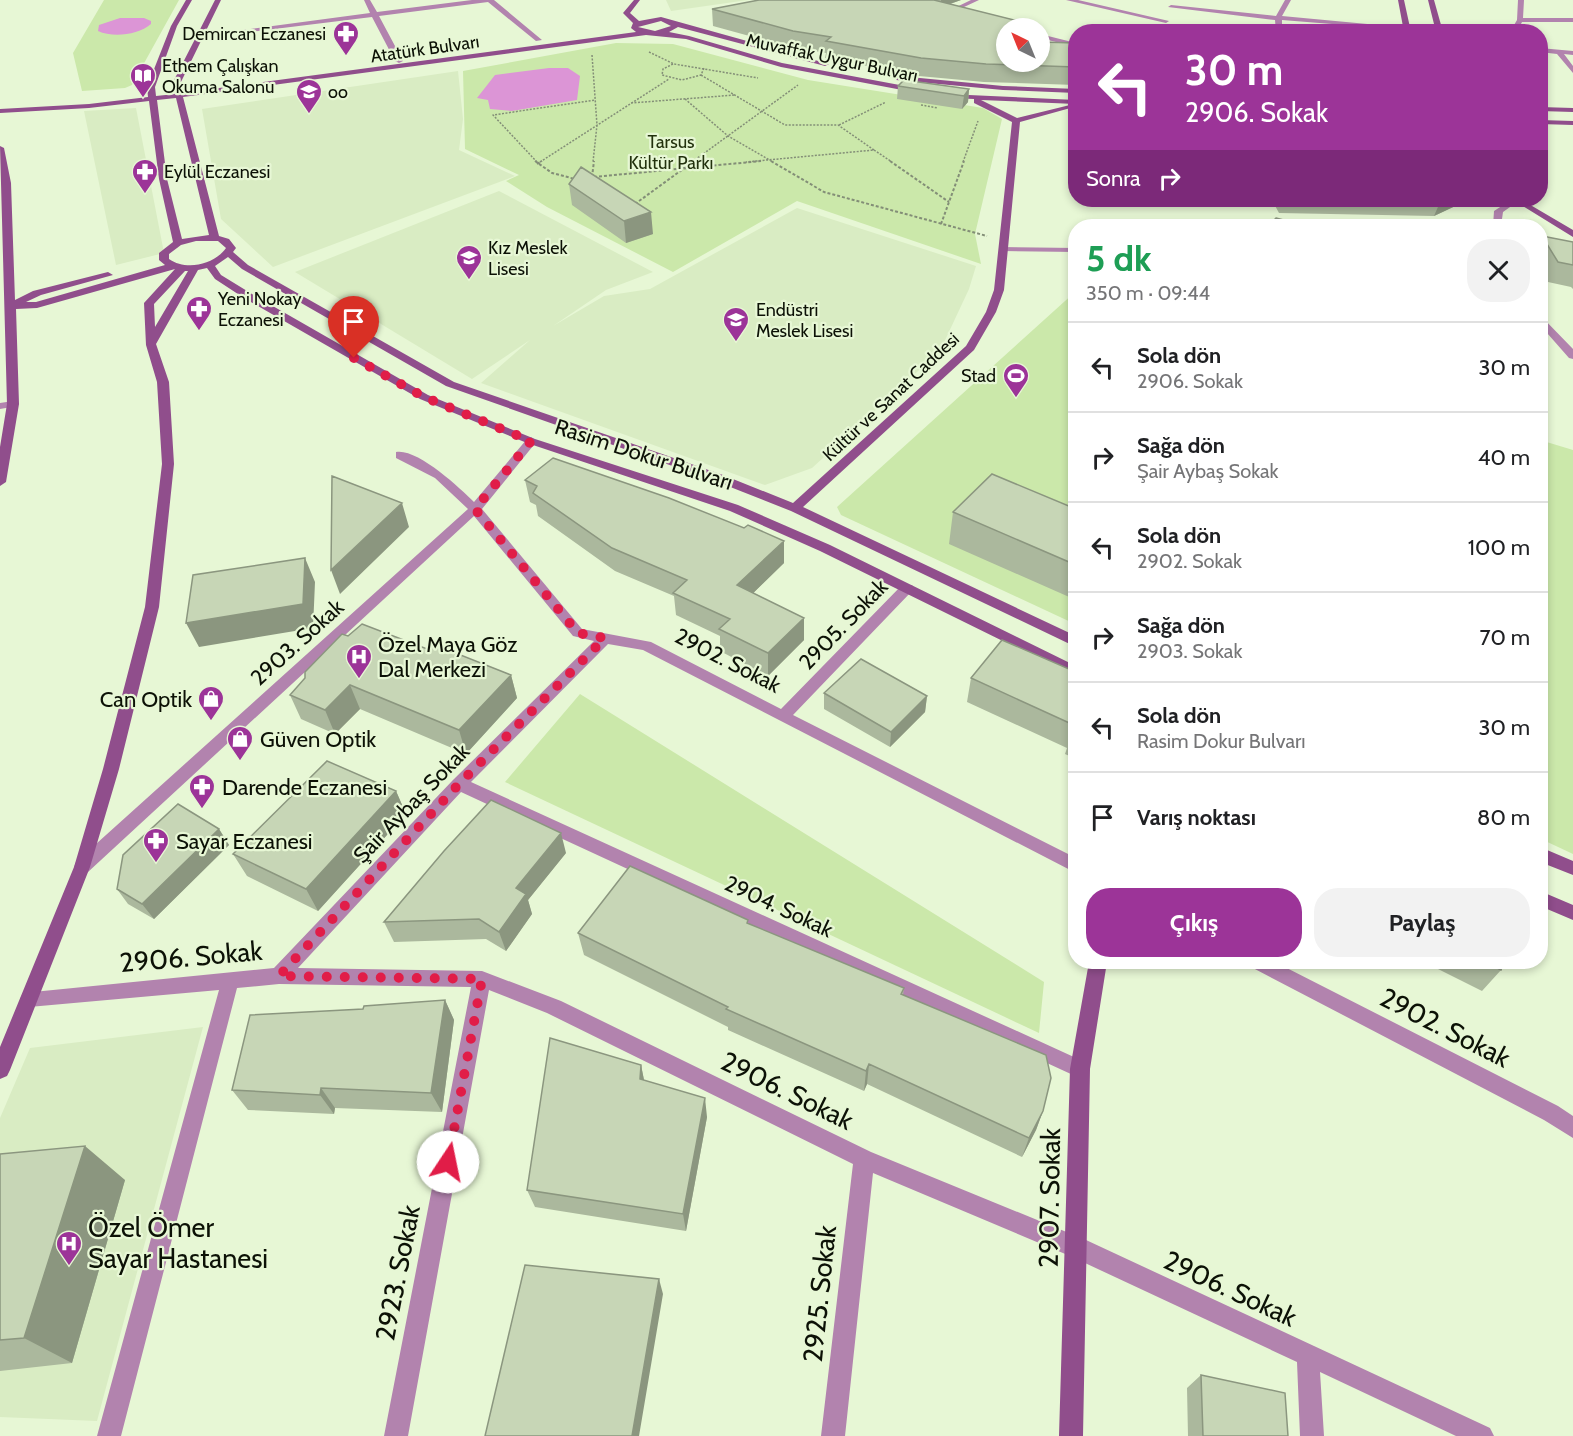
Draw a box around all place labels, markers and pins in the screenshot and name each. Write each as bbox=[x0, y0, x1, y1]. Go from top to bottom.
pharmacy icon: Demircan Eczanesi bbox=[331, 19, 361, 57]
place label: Demircan Eczanesi bbox=[182, 23, 326, 45]
place label: Ethem Çalışkan Okuma Salonu bbox=[162, 55, 279, 98]
library icon: Ethem Çalışkan Okuma Salonu bbox=[128, 61, 158, 99]
school or university icon: oo bbox=[294, 77, 324, 115]
place label: oo bbox=[328, 81, 348, 103]
pharmacy icon: Eylül Eczanesi bbox=[130, 157, 160, 195]
place label: Eylül Eczanesi bbox=[164, 161, 270, 183]
place label: Kız Meslek Lisesi bbox=[488, 237, 568, 280]
school or university icon: Kız Meslek Lisesi bbox=[454, 243, 484, 281]
place label: Yeni Nokay Eczanesi bbox=[217, 288, 302, 331]
pharmacy icon: Yeni Nokay Eczanesi bbox=[184, 294, 214, 332]
pin bbox=[328, 296, 379, 358]
place label: Endüstri Meslek Lisesi bbox=[756, 299, 853, 342]
school or university icon: Endüstri Meslek Lisesi bbox=[721, 305, 751, 343]
sports icon: Stad bbox=[1001, 361, 1031, 399]
place label: Stad bbox=[961, 365, 996, 387]
place label: Özel Maya Göz Dal Merkezi bbox=[378, 631, 518, 683]
hospital icon: Özel Maya Göz Dal Merkezi bbox=[344, 642, 374, 680]
shop icon: Can Optik bbox=[196, 684, 226, 722]
place label: Can Optik bbox=[100, 686, 192, 713]
shop icon: Güven Optik bbox=[225, 724, 255, 762]
place label: Güven Optik bbox=[260, 726, 376, 753]
pharmacy icon: Darende Eczanesi bbox=[187, 772, 217, 810]
place label: Darende Eczanesi bbox=[222, 774, 387, 801]
pharmacy icon: Sayar Eczanesi bbox=[141, 826, 171, 864]
place label: Sayar Eczanesi bbox=[176, 828, 313, 855]
place label: Özel Ömer Sayar Hastanesi bbox=[88, 1211, 268, 1275]
hospital icon: Özel Ömer Sayar Hastanesi bbox=[54, 1229, 84, 1267]

